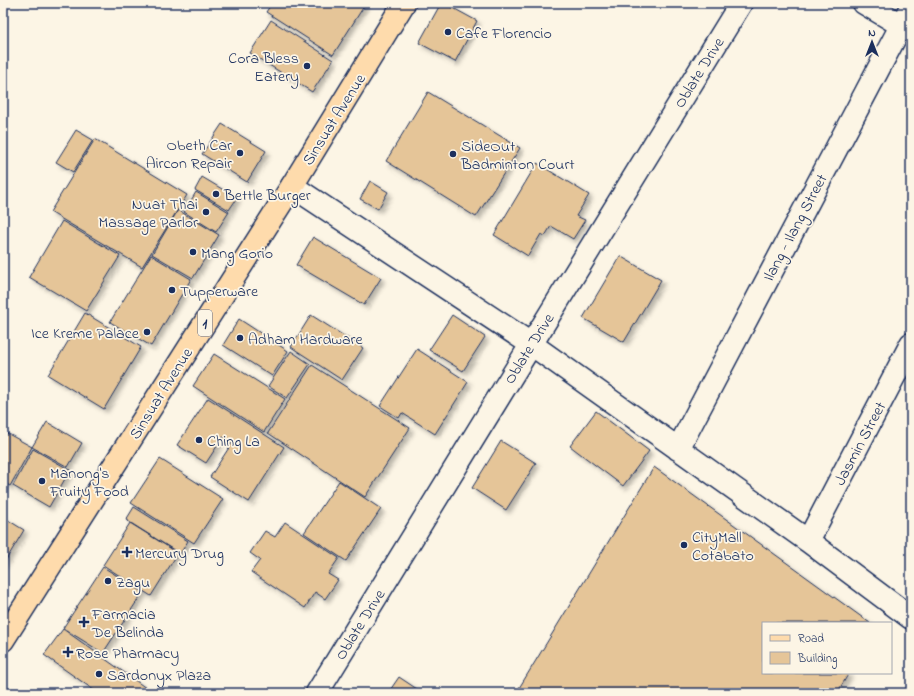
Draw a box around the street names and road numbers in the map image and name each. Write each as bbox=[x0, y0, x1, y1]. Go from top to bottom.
street label: Oblate Drive bbox=[668, 32, 731, 113]
street label: Sinsuat Avenue bbox=[297, 69, 373, 171]
street label: Ilang - Ilang Street bbox=[757, 169, 835, 286]
street label: Oblate Drive bbox=[498, 308, 561, 389]
road number: 1 bbox=[198, 310, 212, 336]
street label: Sinsuat Avenue bbox=[124, 343, 200, 445]
street label: Jasmin Street bbox=[829, 397, 893, 490]
street label: Oblate Drive bbox=[329, 584, 392, 665]

